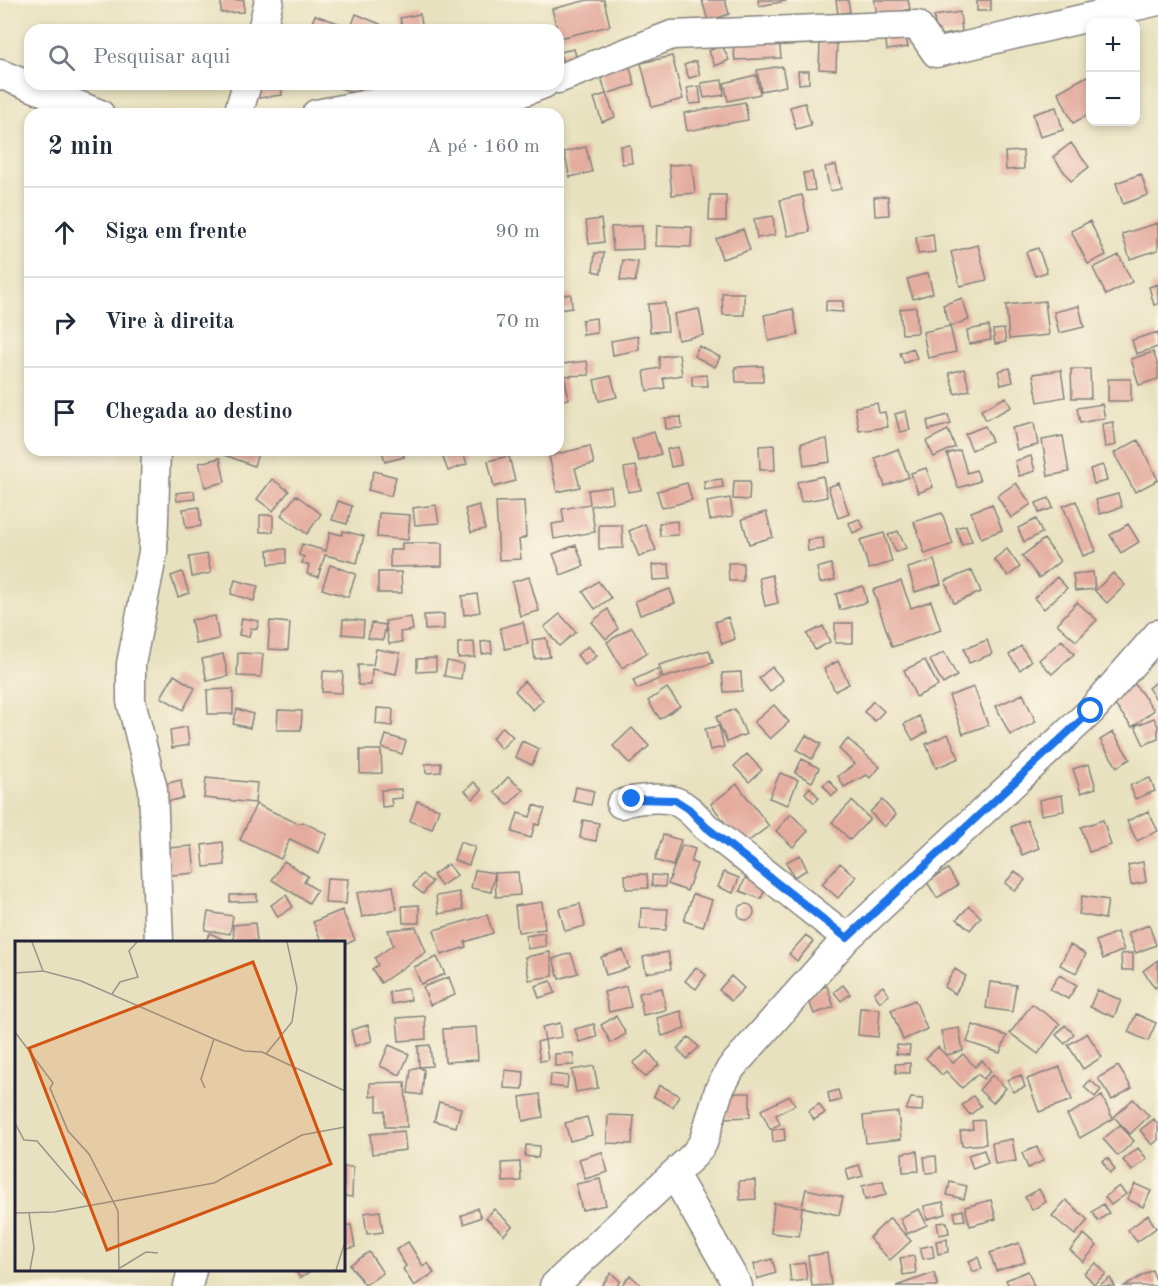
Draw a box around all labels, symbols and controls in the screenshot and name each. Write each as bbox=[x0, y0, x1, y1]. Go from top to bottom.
map controls bbox=[1086, 18, 1140, 126]
button: + bbox=[1086, 18, 1140, 72]
search box bbox=[24, 24, 564, 90]
icon: search bbox=[45, 41, 78, 74]
text: Pesquisar aqui bbox=[93, 46, 230, 68]
button: − bbox=[1086, 72, 1140, 126]
text: 2 min bbox=[48, 134, 113, 160]
text: A pé · 160 m bbox=[426, 137, 540, 157]
icon: ahead bbox=[48, 216, 81, 249]
text: Siga em frente bbox=[105, 221, 247, 243]
text: 90 m bbox=[495, 222, 540, 242]
icon: right bbox=[48, 306, 81, 339]
text: Vire à direita bbox=[105, 311, 235, 333]
text: 70 m bbox=[495, 312, 540, 332]
icon: arrive bbox=[48, 396, 81, 429]
text: Chegada ao destino bbox=[105, 401, 293, 423]
route start bbox=[1077, 697, 1103, 723]
route end bbox=[618, 785, 644, 811]
inset map bbox=[15, 941, 345, 1271]

